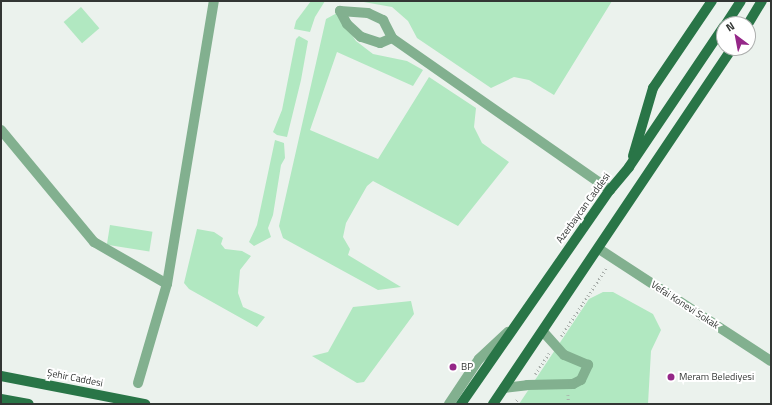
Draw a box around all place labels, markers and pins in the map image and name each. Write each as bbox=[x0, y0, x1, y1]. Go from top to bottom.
place label: BP bbox=[461, 361, 473, 373]
marker: BP bbox=[448, 362, 458, 372]
place label: Meram Belediyesi bbox=[679, 371, 754, 383]
marker: Meram Belediyesi bbox=[666, 372, 676, 382]

